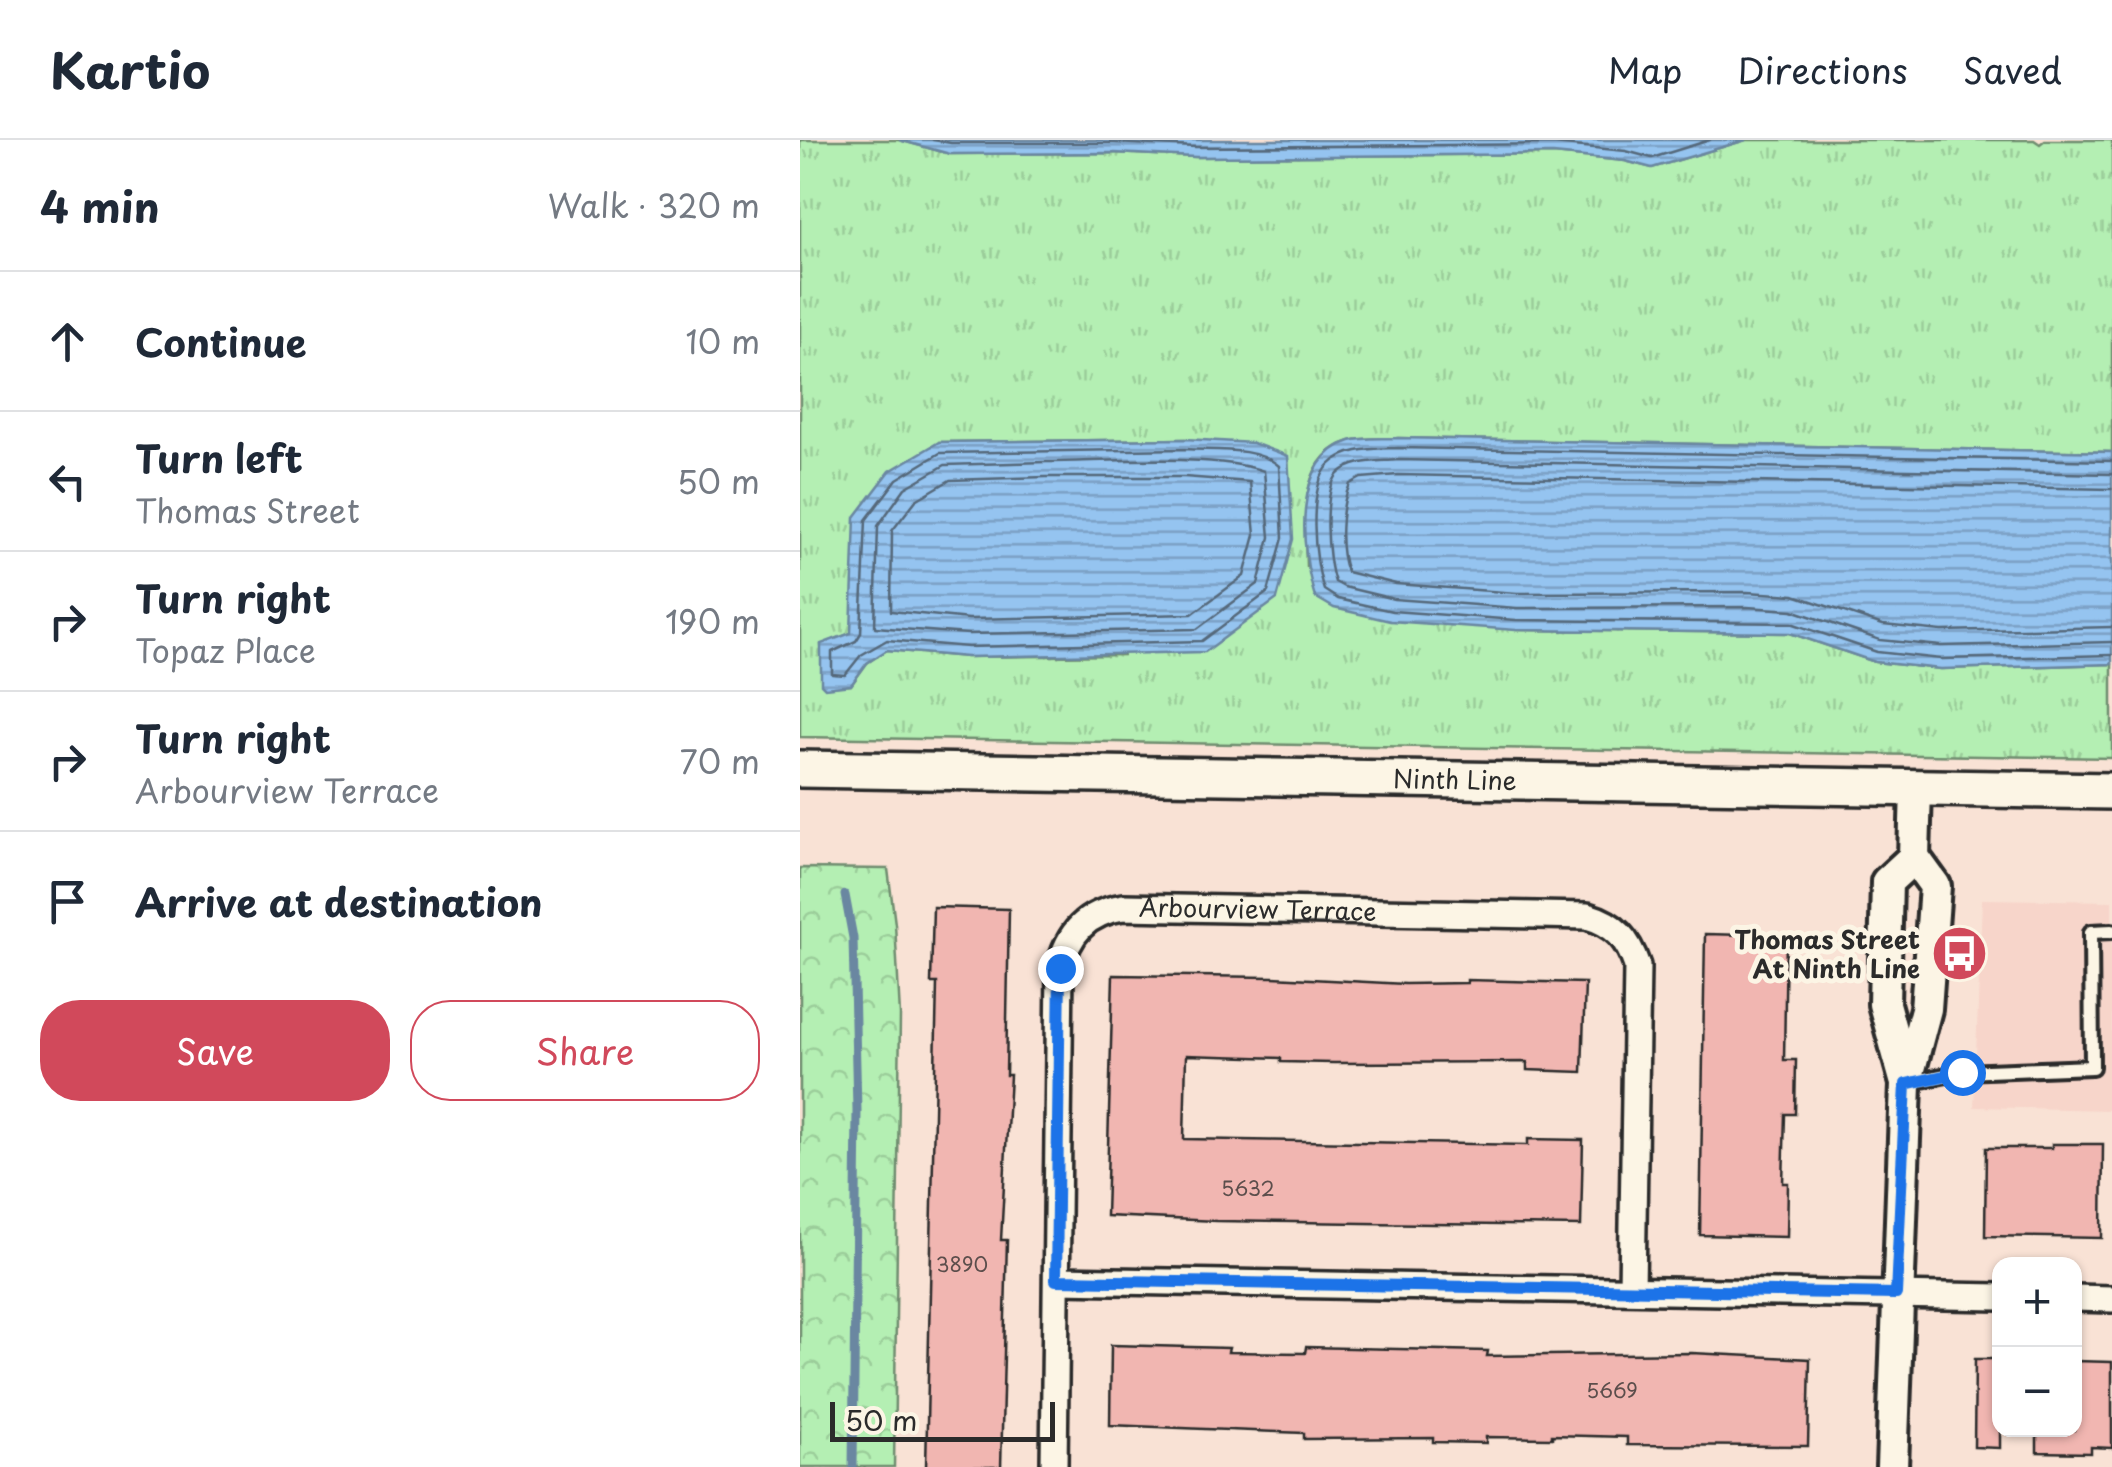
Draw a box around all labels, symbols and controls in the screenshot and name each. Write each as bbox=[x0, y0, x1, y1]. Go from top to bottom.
text: Kartio bbox=[50, 33, 210, 105]
text: Map bbox=[1608, 43, 1682, 96]
text: Directions bbox=[1737, 43, 1908, 96]
text: Saved bbox=[1963, 43, 2062, 96]
text: 4 min bbox=[40, 174, 160, 237]
text: Walk · 320 m bbox=[548, 181, 760, 229]
text: Continue bbox=[135, 313, 306, 370]
icon: ahead bbox=[40, 314, 95, 369]
text: 10 m bbox=[686, 317, 760, 365]
text: Turn left bbox=[135, 429, 303, 486]
icon: left bbox=[40, 454, 95, 509]
text: 50 m bbox=[677, 457, 760, 505]
text: Thomas Street bbox=[135, 486, 360, 534]
text: Turn right bbox=[135, 569, 331, 626]
icon: right bbox=[40, 594, 95, 649]
text: 190 m bbox=[665, 597, 760, 645]
text: Topaz Place bbox=[135, 626, 316, 674]
text: Turn right bbox=[135, 709, 331, 766]
icon: right bbox=[40, 734, 95, 789]
text: 70 m bbox=[680, 737, 760, 785]
street label: Ninth Line bbox=[1393, 759, 1517, 799]
text: Arbourview Terrace bbox=[135, 766, 439, 814]
text: Arrive at destination bbox=[135, 873, 543, 930]
icon: arrive bbox=[40, 874, 95, 929]
street label: Arbourview Terrace bbox=[1138, 887, 1377, 930]
place label: Thomas Street At Ninth Line bbox=[1734, 920, 1920, 987]
bus stop icon: Thomas Street At Ninth Line bbox=[1929, 924, 1989, 984]
route end bbox=[1038, 946, 1084, 992]
button: Save bbox=[40, 1000, 390, 1101]
button: Share bbox=[410, 1000, 760, 1101]
route start bbox=[1940, 1050, 1986, 1096]
house number: 5632 bbox=[1221, 1173, 1275, 1203]
house number: 3890 bbox=[936, 1249, 988, 1279]
map controls bbox=[1992, 1257, 2082, 1437]
button: + bbox=[1992, 1257, 2082, 1347]
button: − bbox=[1992, 1347, 2082, 1437]
house number: 5669 bbox=[1586, 1375, 1638, 1405]
scale bar bbox=[830, 1397, 1055, 1442]
text: 50 m bbox=[845, 1398, 918, 1441]

